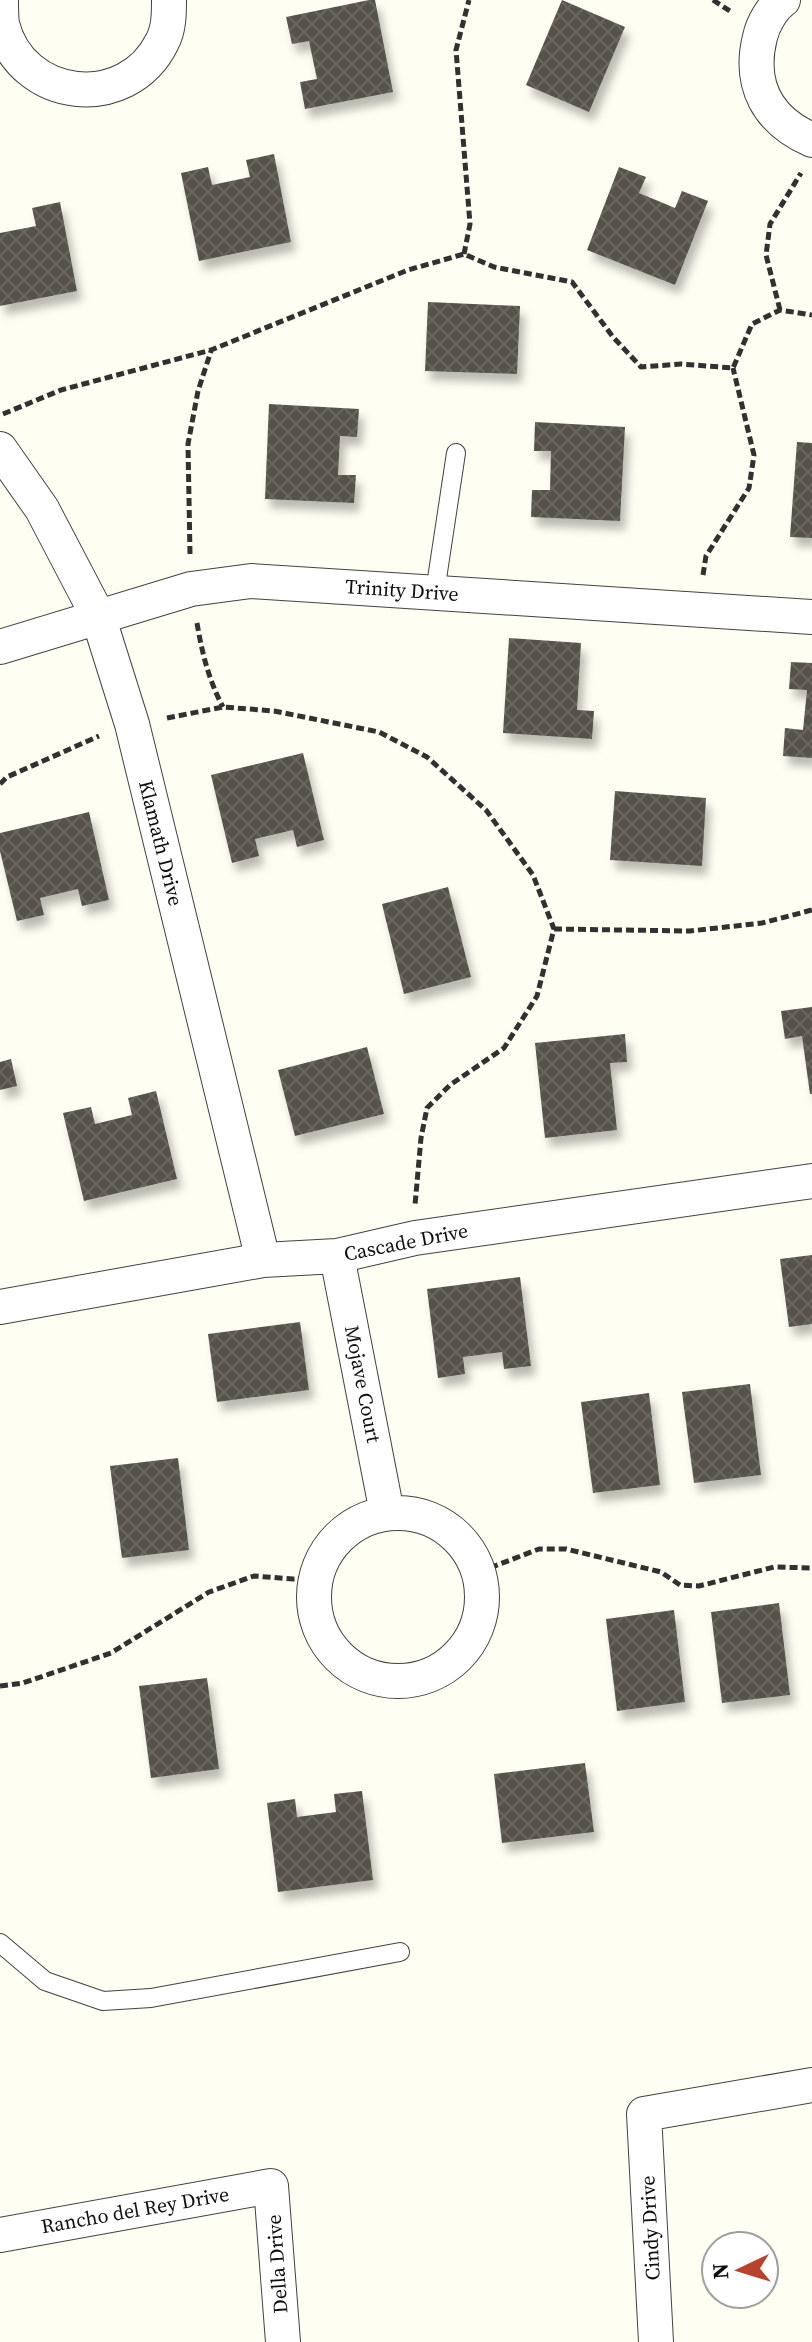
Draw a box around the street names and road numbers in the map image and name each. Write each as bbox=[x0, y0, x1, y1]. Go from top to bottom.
street label: Trinity Drive bbox=[344, 572, 460, 608]
street label: Klamath Drive bbox=[132, 777, 190, 909]
street label: Cascade Drive bbox=[342, 1216, 470, 1268]
street label: Mojave Court bbox=[338, 1323, 388, 1446]
street label: Cindy Drive bbox=[633, 2175, 667, 2281]
street label: Rancho del Rey Drive bbox=[39, 2180, 231, 2240]
street label: Della Drive bbox=[260, 2214, 294, 2314]

